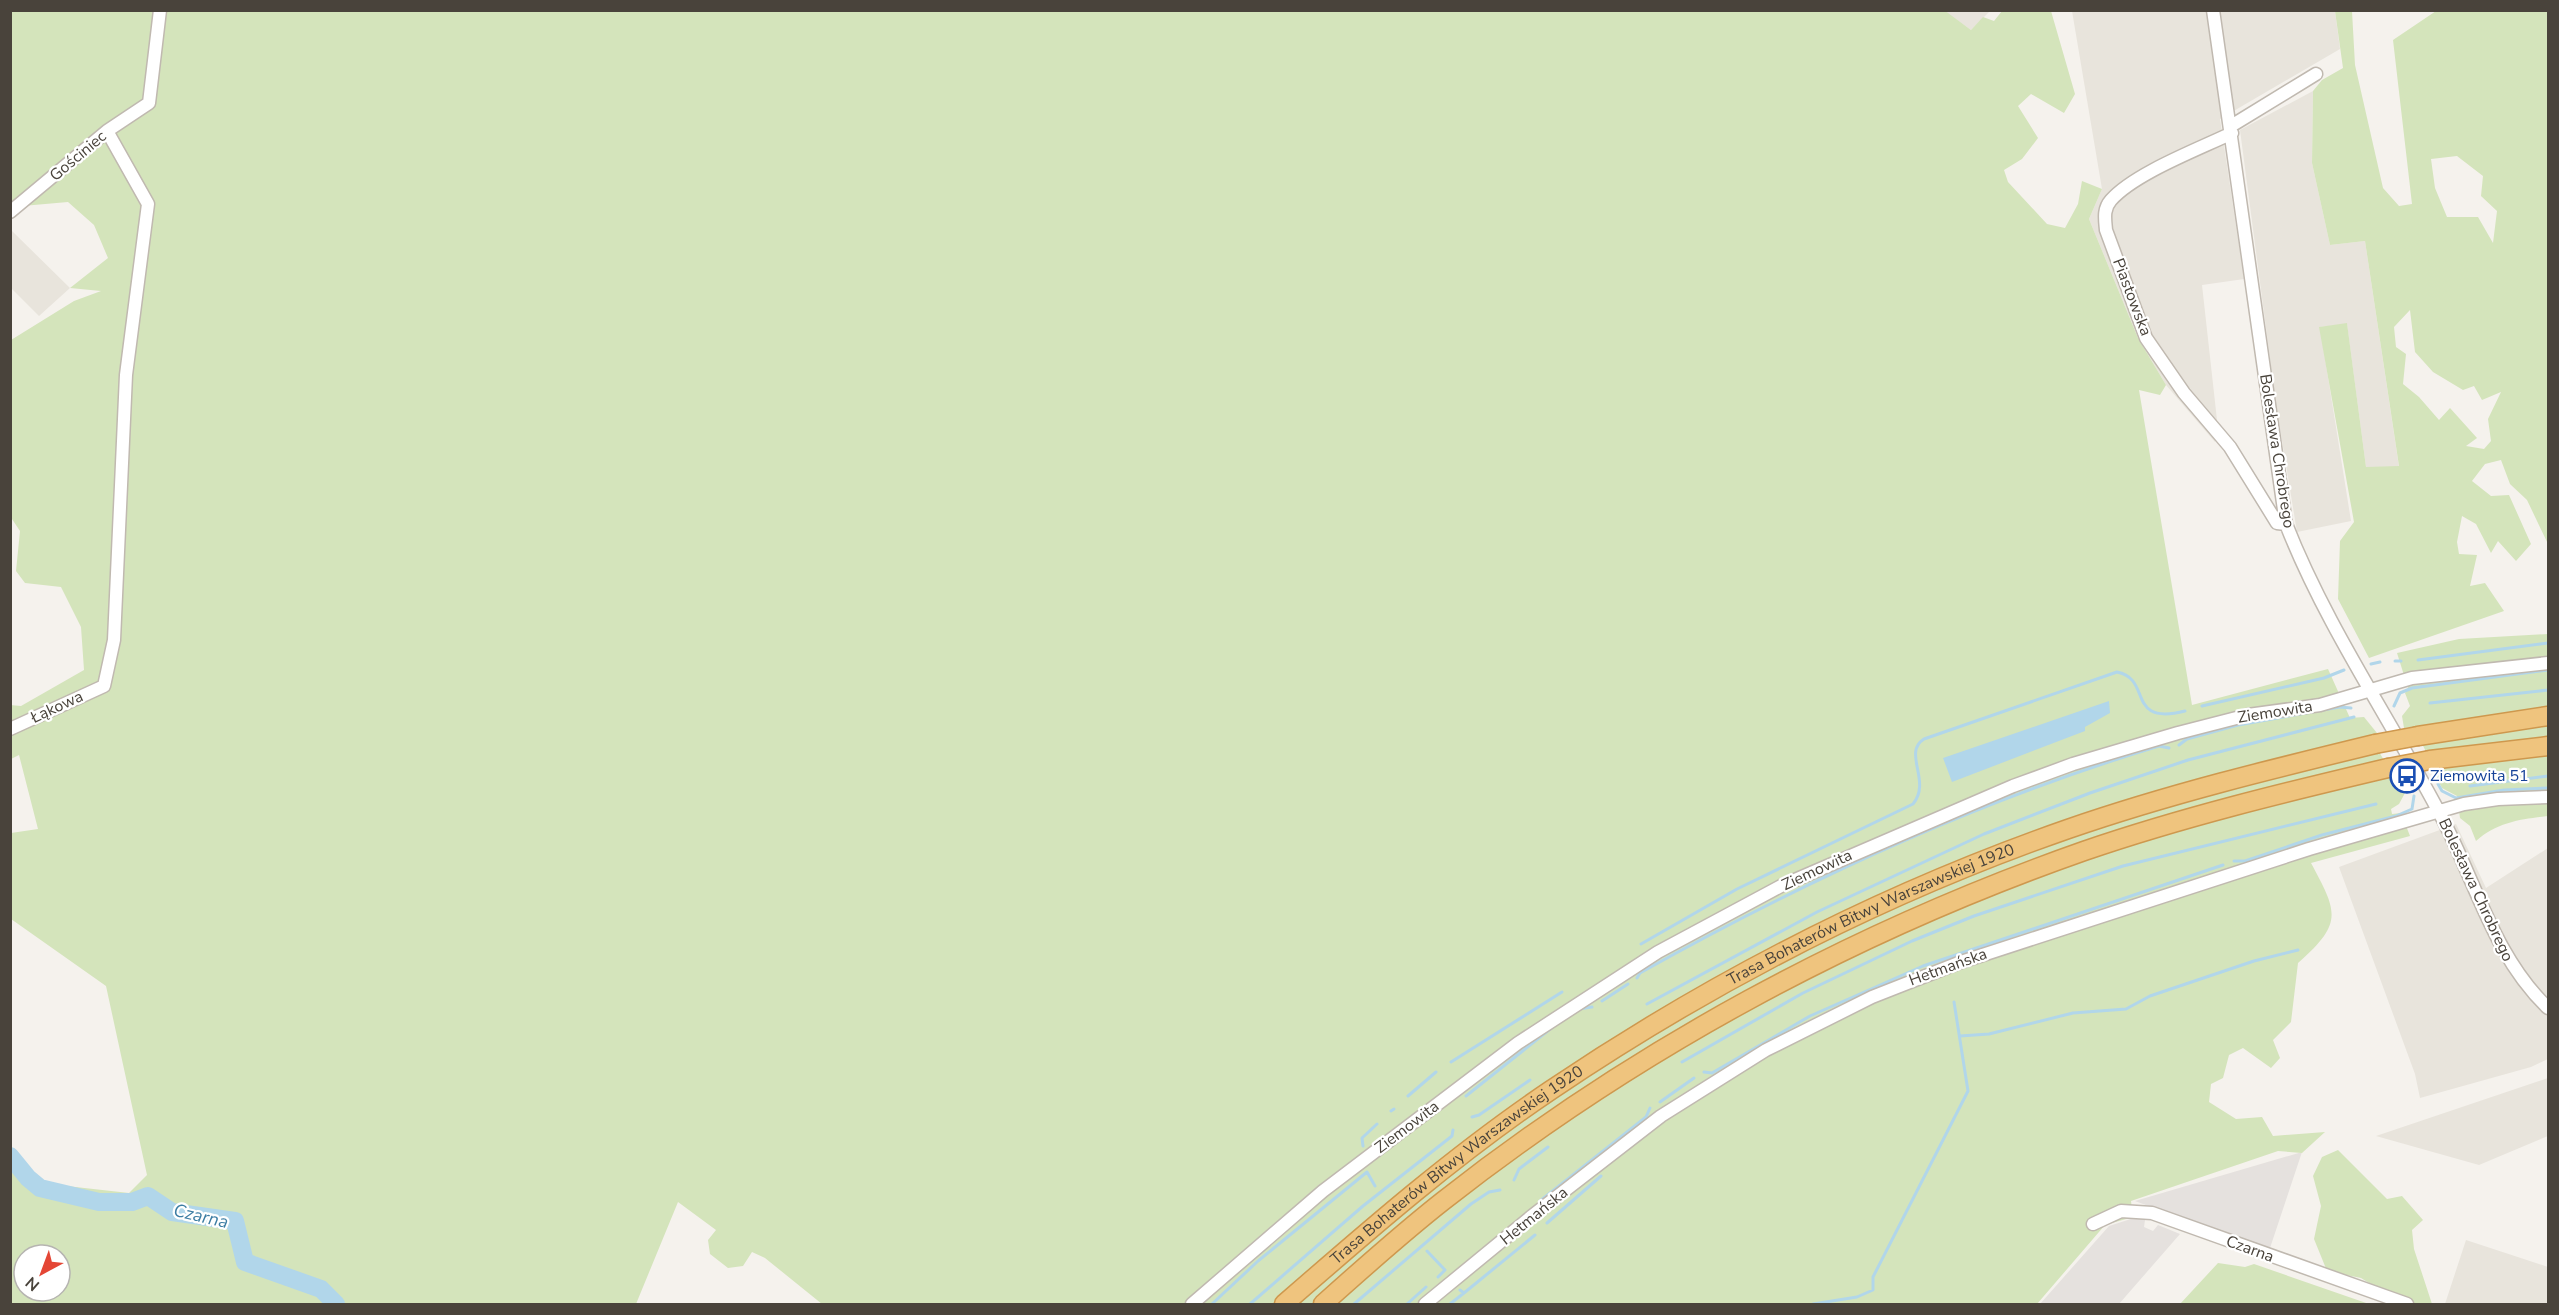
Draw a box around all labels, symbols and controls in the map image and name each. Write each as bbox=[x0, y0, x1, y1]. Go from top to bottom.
street label: Gościniec bbox=[45, 125, 112, 186]
street label: Piastowska bbox=[2107, 255, 2157, 339]
street label: Bolesława Chrobrego bbox=[2254, 372, 2300, 530]
street label: Łąkowa bbox=[26, 685, 87, 729]
street label: Ziemowita bbox=[2236, 695, 2314, 729]
bus stop icon: Ziemowita 51 bbox=[2389, 758, 2425, 794]
place label: Ziemowita 51 bbox=[2430, 765, 2529, 787]
street label: Bolesława Chrobrego bbox=[2433, 815, 2519, 965]
street label: Trasa Bohaterów Bitwy Warszawskiej 1920 bbox=[1723, 839, 2018, 991]
street label: Ziemowita bbox=[1778, 844, 1856, 896]
street label: Hetmańska bbox=[1906, 943, 1990, 991]
street label: Trasa Bohaterów Bitwy Warszawskiej 1920 bbox=[1326, 1060, 1588, 1270]
street label: Ziemowita bbox=[1370, 1096, 1444, 1158]
street label: Hetmańska bbox=[1495, 1182, 1573, 1250]
water label: Czarna bbox=[171, 1198, 231, 1234]
street label: Czarna bbox=[2223, 1230, 2277, 1268]
north arrow bbox=[12, 1243, 72, 1303]
text: N bbox=[21, 1271, 45, 1296]

